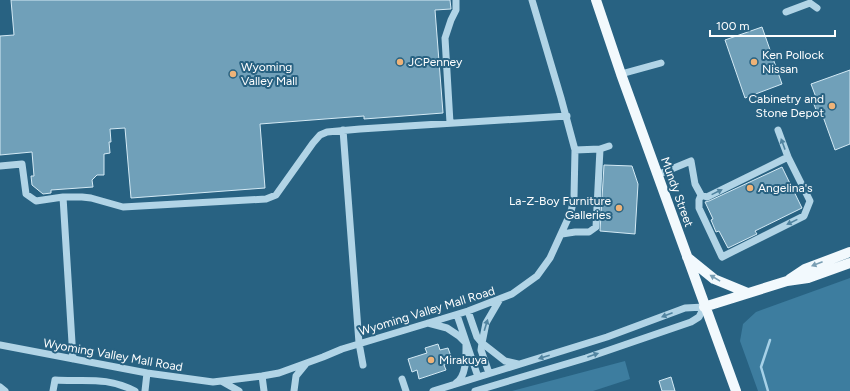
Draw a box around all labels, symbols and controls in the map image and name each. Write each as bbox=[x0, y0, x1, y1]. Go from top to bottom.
scale bar bbox=[710, 12, 835, 38]
text: 100 m bbox=[716, 19, 750, 33]
place label: Ken Pollock Nissan bbox=[762, 48, 824, 76]
place label: JCPenney bbox=[408, 55, 463, 69]
marker: JCPenney bbox=[395, 57, 405, 67]
marker: Ken Pollock Nissan bbox=[749, 57, 759, 67]
place label: Wyoming Valley Mall bbox=[241, 60, 297, 88]
marker: Wyoming Valley Mall bbox=[228, 69, 238, 79]
place label: Cabinetry and Stone Depot bbox=[748, 92, 824, 120]
marker: Cabinetry and Stone Depot bbox=[827, 101, 837, 111]
one-way arrow bbox=[779, 137, 785, 149]
street label: Mundy Street bbox=[658, 155, 696, 229]
place label: Angelina's bbox=[758, 181, 813, 195]
marker: Angelina's bbox=[745, 183, 755, 193]
one-way arrow bbox=[711, 189, 722, 195]
place label: La-Z-Boy Furniture Galleries bbox=[509, 194, 611, 222]
marker: La-Z-Boy Furniture Galleries bbox=[614, 203, 624, 213]
one-way arrow bbox=[786, 219, 798, 225]
one-way arrow bbox=[811, 262, 823, 268]
one-way arrow bbox=[709, 275, 721, 282]
street label: Wyoming Valley Mall Road bbox=[357, 284, 497, 338]
one-way arrow bbox=[660, 312, 672, 318]
one-way arrow bbox=[483, 319, 489, 331]
street label: Wyoming Valley Mall Road bbox=[42, 336, 184, 374]
one-way arrow bbox=[587, 352, 599, 358]
place label: Mirakuya bbox=[439, 353, 487, 367]
one-way arrow bbox=[537, 354, 549, 360]
marker: Mirakuya bbox=[426, 355, 436, 365]

